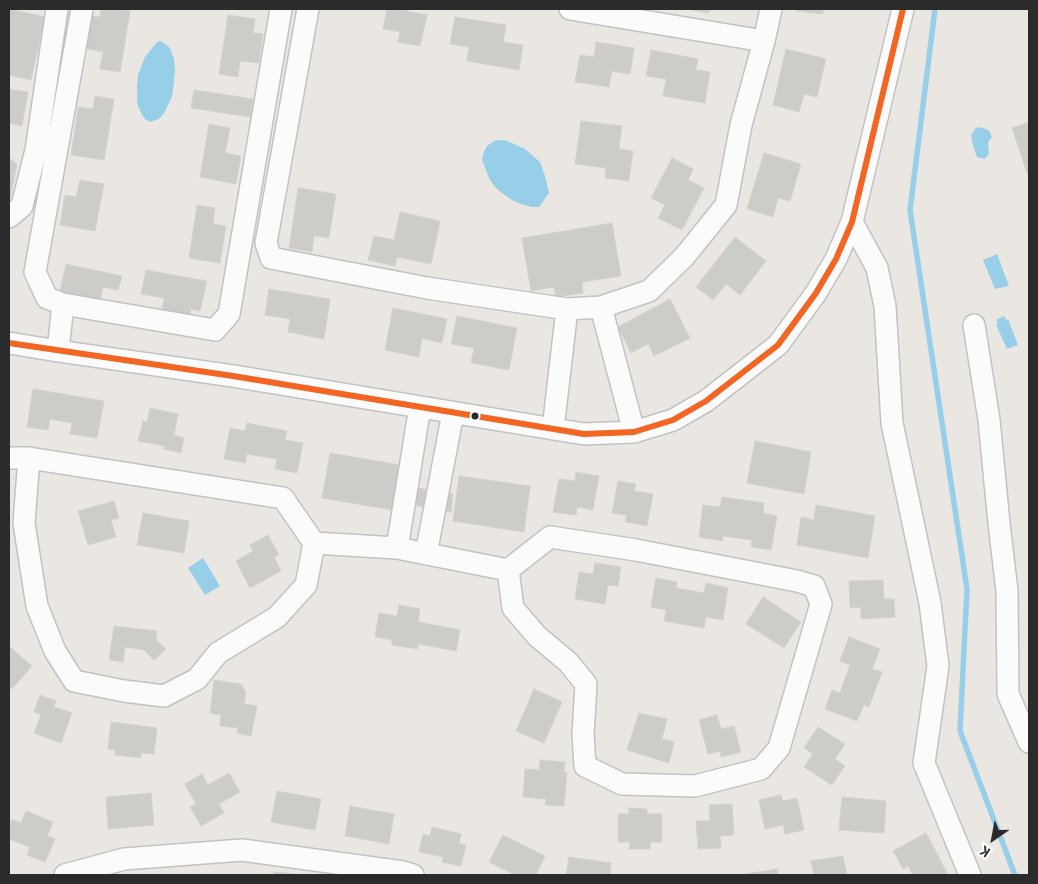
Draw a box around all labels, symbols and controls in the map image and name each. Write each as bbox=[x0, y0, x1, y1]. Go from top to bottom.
unlabelled marker bbox=[470, 411, 480, 421]
north arrow bbox=[968, 814, 1018, 864]
text: K bbox=[976, 842, 993, 861]

